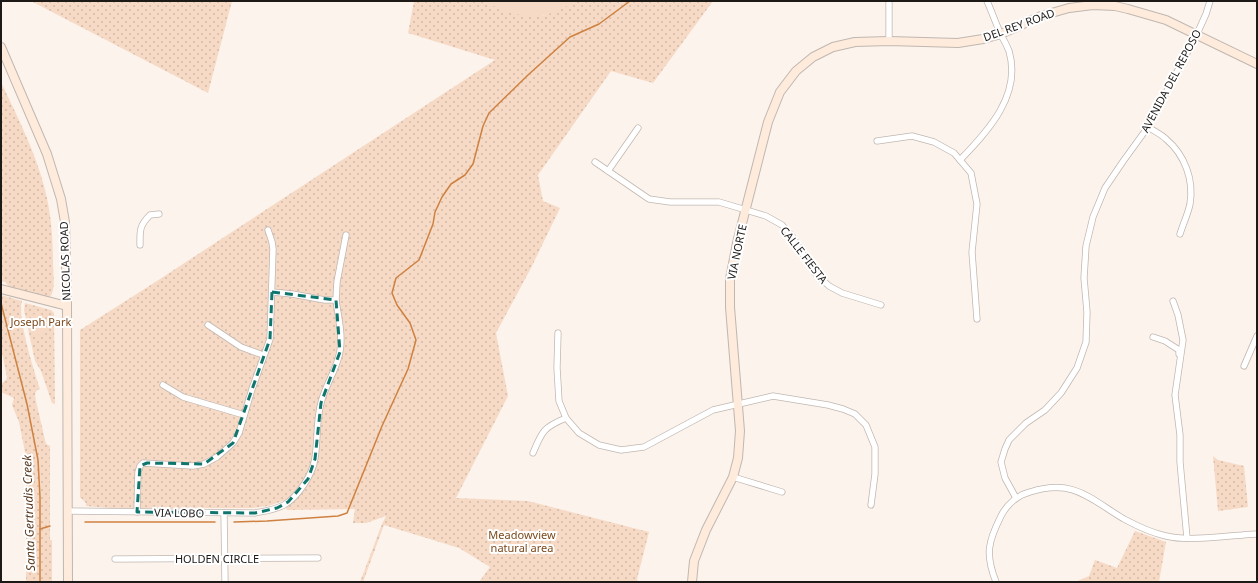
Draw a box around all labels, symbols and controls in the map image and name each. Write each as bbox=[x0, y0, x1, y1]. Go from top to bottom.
street label: DEL REY ROAD bbox=[981, 5, 1057, 44]
street label: AVENIDA DEL REPOSO bbox=[1137, 27, 1204, 135]
street label: NICOLAS ROAD bbox=[56, 221, 73, 301]
street label: VIA NORTE bbox=[723, 223, 750, 281]
street label: CALLE FIESTA bbox=[777, 223, 832, 287]
park label: Joseph Park bbox=[10, 314, 72, 329]
water label: Santa Gertrudis Creek bbox=[18, 454, 39, 571]
street label: VIA LOBO bbox=[154, 505, 204, 520]
park label: Meadowview natural area bbox=[488, 527, 556, 555]
street label: HOLDEN CIRCLE bbox=[175, 551, 259, 566]

